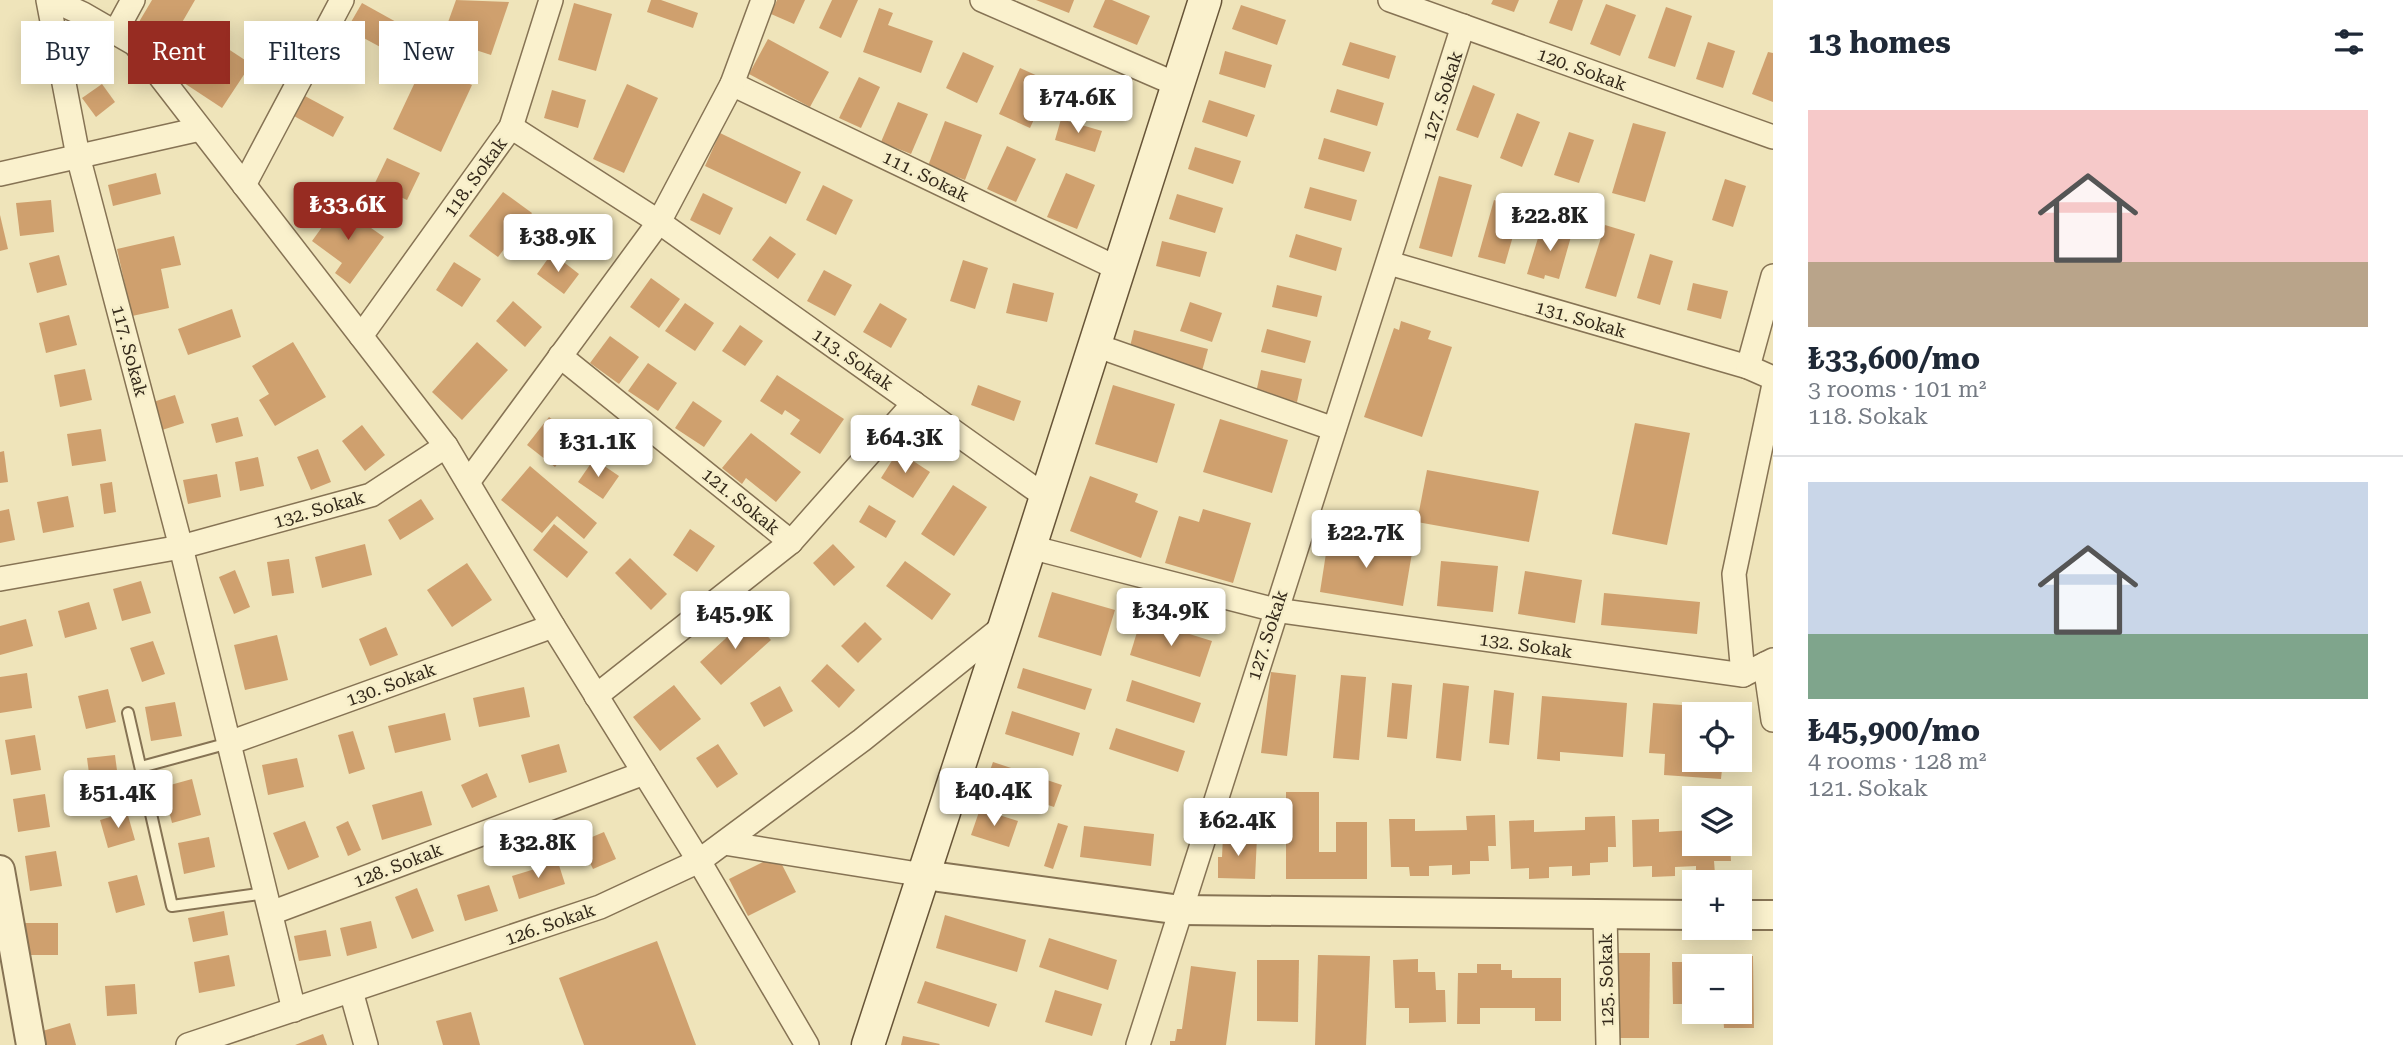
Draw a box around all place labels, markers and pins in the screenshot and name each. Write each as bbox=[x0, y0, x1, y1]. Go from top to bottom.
pin: ₺74.6K bbox=[1021, 76, 1135, 135]
pin: ₺33.6K bbox=[291, 182, 405, 242]
pin: ₺22.8K bbox=[1493, 194, 1607, 253]
pin: ₺38.9K bbox=[501, 215, 615, 274]
pin: ₺64.3K bbox=[848, 416, 962, 475]
pin: ₺31.1K bbox=[541, 420, 655, 479]
pin: ₺22.7K bbox=[1309, 510, 1423, 570]
pin: ₺34.9K bbox=[1114, 588, 1228, 648]
pin: ₺45.9K bbox=[678, 592, 792, 651]
pin: ₺40.4K bbox=[937, 768, 1051, 828]
pin: ₺51.4K bbox=[61, 770, 175, 830]
pin: ₺62.4K bbox=[1181, 798, 1295, 858]
pin: ₺32.8K bbox=[481, 820, 595, 880]

